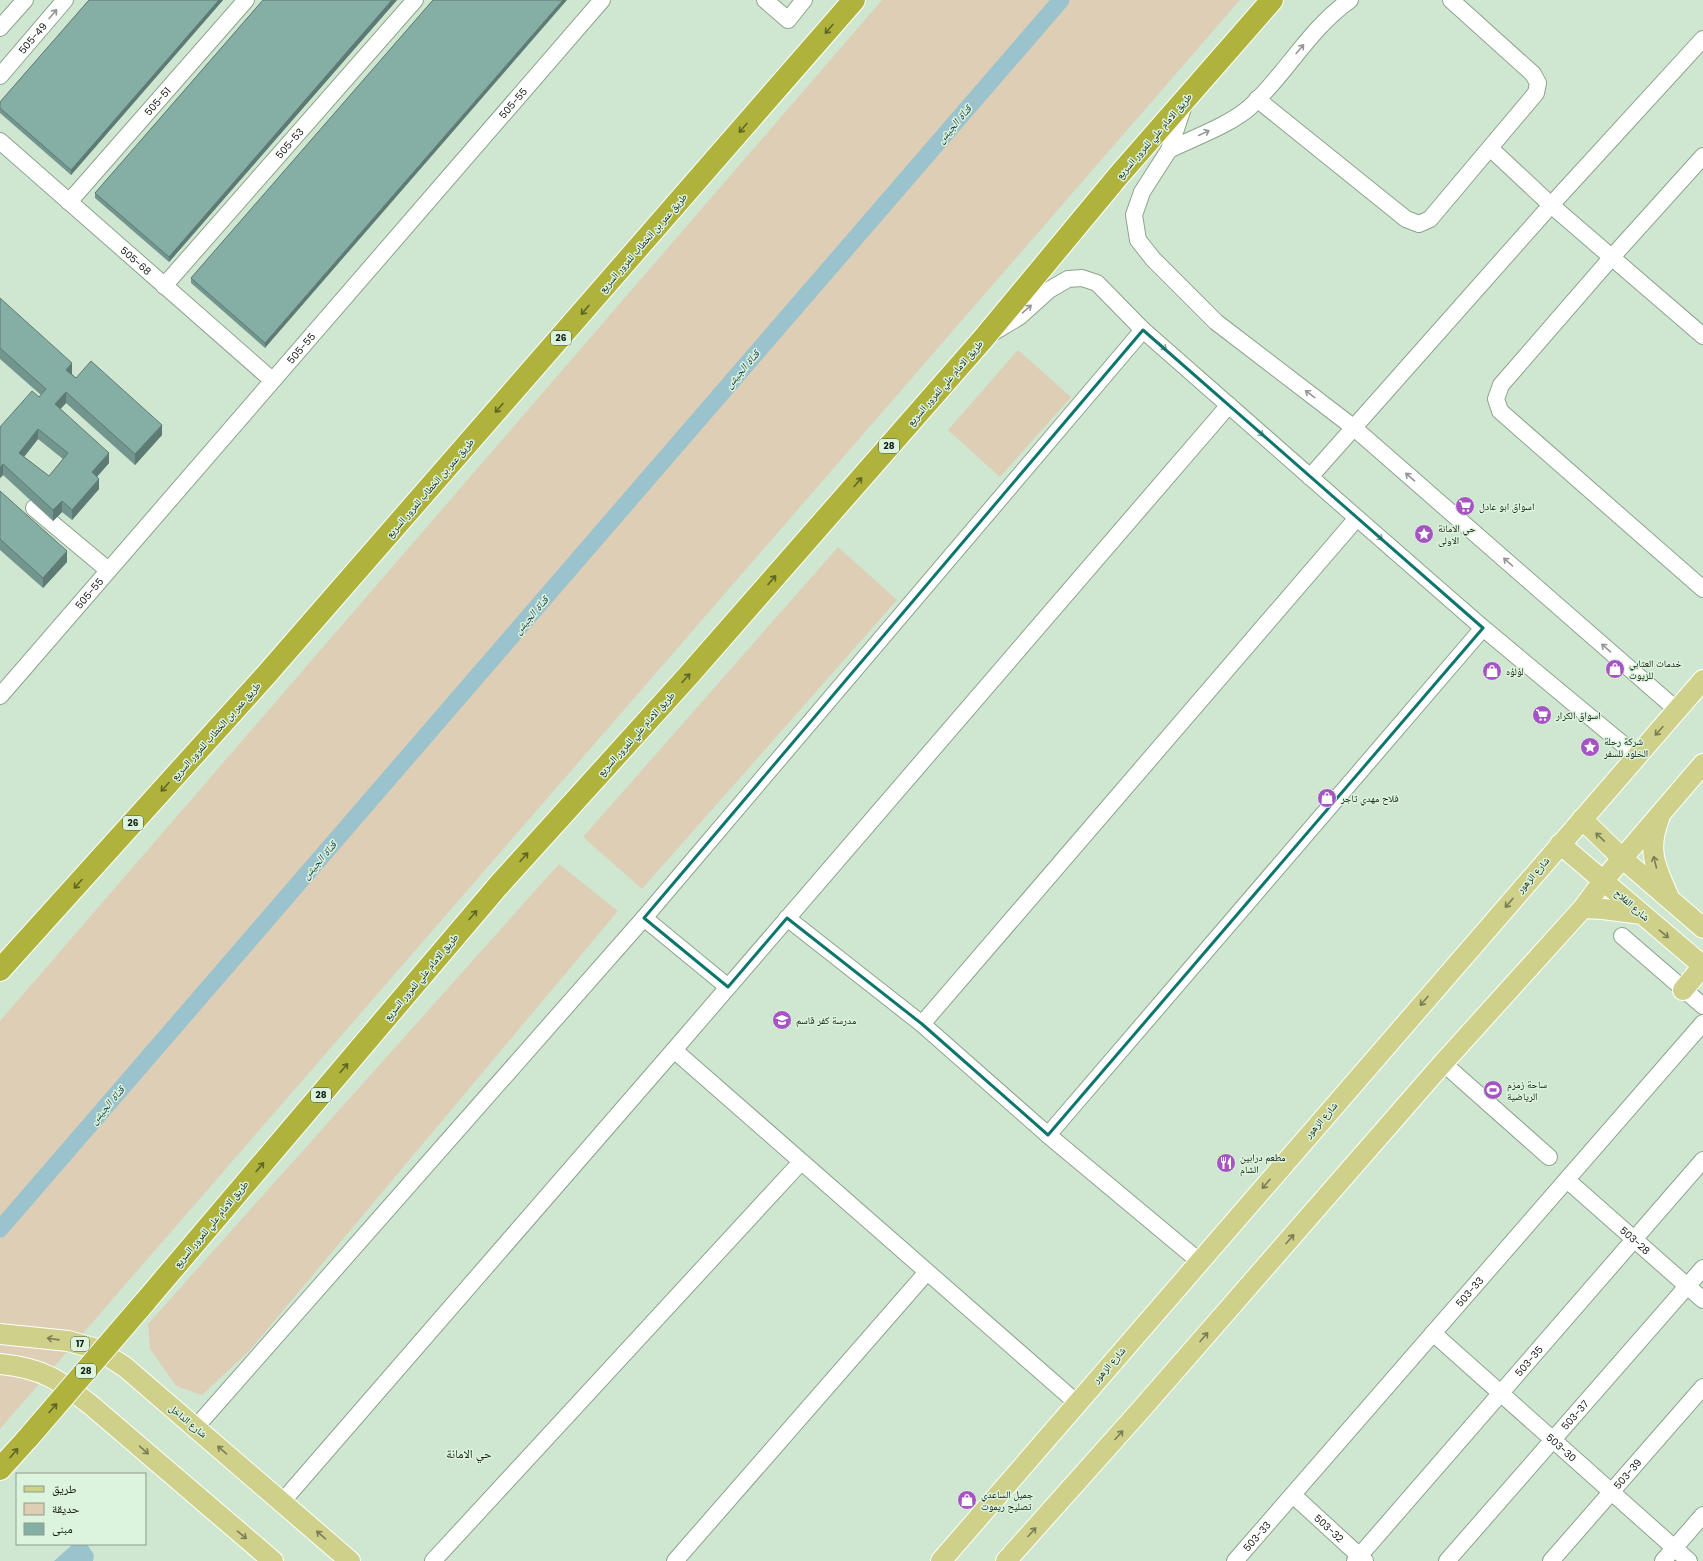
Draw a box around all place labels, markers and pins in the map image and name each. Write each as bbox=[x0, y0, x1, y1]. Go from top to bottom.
supermarket icon: اسواق ابو عادل bbox=[1454, 495, 1476, 517]
place label: اسواق ابو عادل bbox=[1479, 499, 1534, 514]
place label: حي الامانة الاولى bbox=[1438, 521, 1476, 548]
place icon: حي الامانة الاولى bbox=[1413, 523, 1435, 545]
place label: خدمات العتابي للزيوت bbox=[1629, 656, 1683, 683]
shop icon: خدمات العتابي للزيوت bbox=[1604, 658, 1626, 680]
shop icon: لؤلؤه bbox=[1481, 660, 1503, 682]
place label: لؤلؤه bbox=[1506, 664, 1524, 679]
supermarket icon: اسواق الكرار bbox=[1531, 704, 1553, 726]
place label: اسواق الكرار bbox=[1555, 708, 1601, 723]
place label: شركة رحلة الخلود للسفر bbox=[1603, 734, 1648, 761]
place icon: شركة رحلة الخلود للسفر bbox=[1579, 736, 1601, 758]
shop icon: فلاح مهدي تاجر bbox=[1316, 787, 1338, 809]
place label: فلاح مهدي تاجر bbox=[1340, 791, 1399, 806]
school or university icon: مدرسة كفر قاسم bbox=[771, 1009, 793, 1031]
place label: مدرسة كفر قاسم bbox=[796, 1013, 857, 1028]
place label: ساحة زمزم الرياضية bbox=[1507, 1077, 1547, 1104]
sports icon: ساحة زمزم الرياضية bbox=[1482, 1079, 1504, 1101]
place label: مطعم درابين الشام bbox=[1240, 1150, 1286, 1177]
restaurant icon: مطعم درابين الشام bbox=[1215, 1152, 1237, 1174]
place label: جميل الساعدي تصليح ريموت bbox=[981, 1487, 1034, 1514]
shop icon: جميل الساعدي تصليح ريموت bbox=[956, 1489, 978, 1511]

